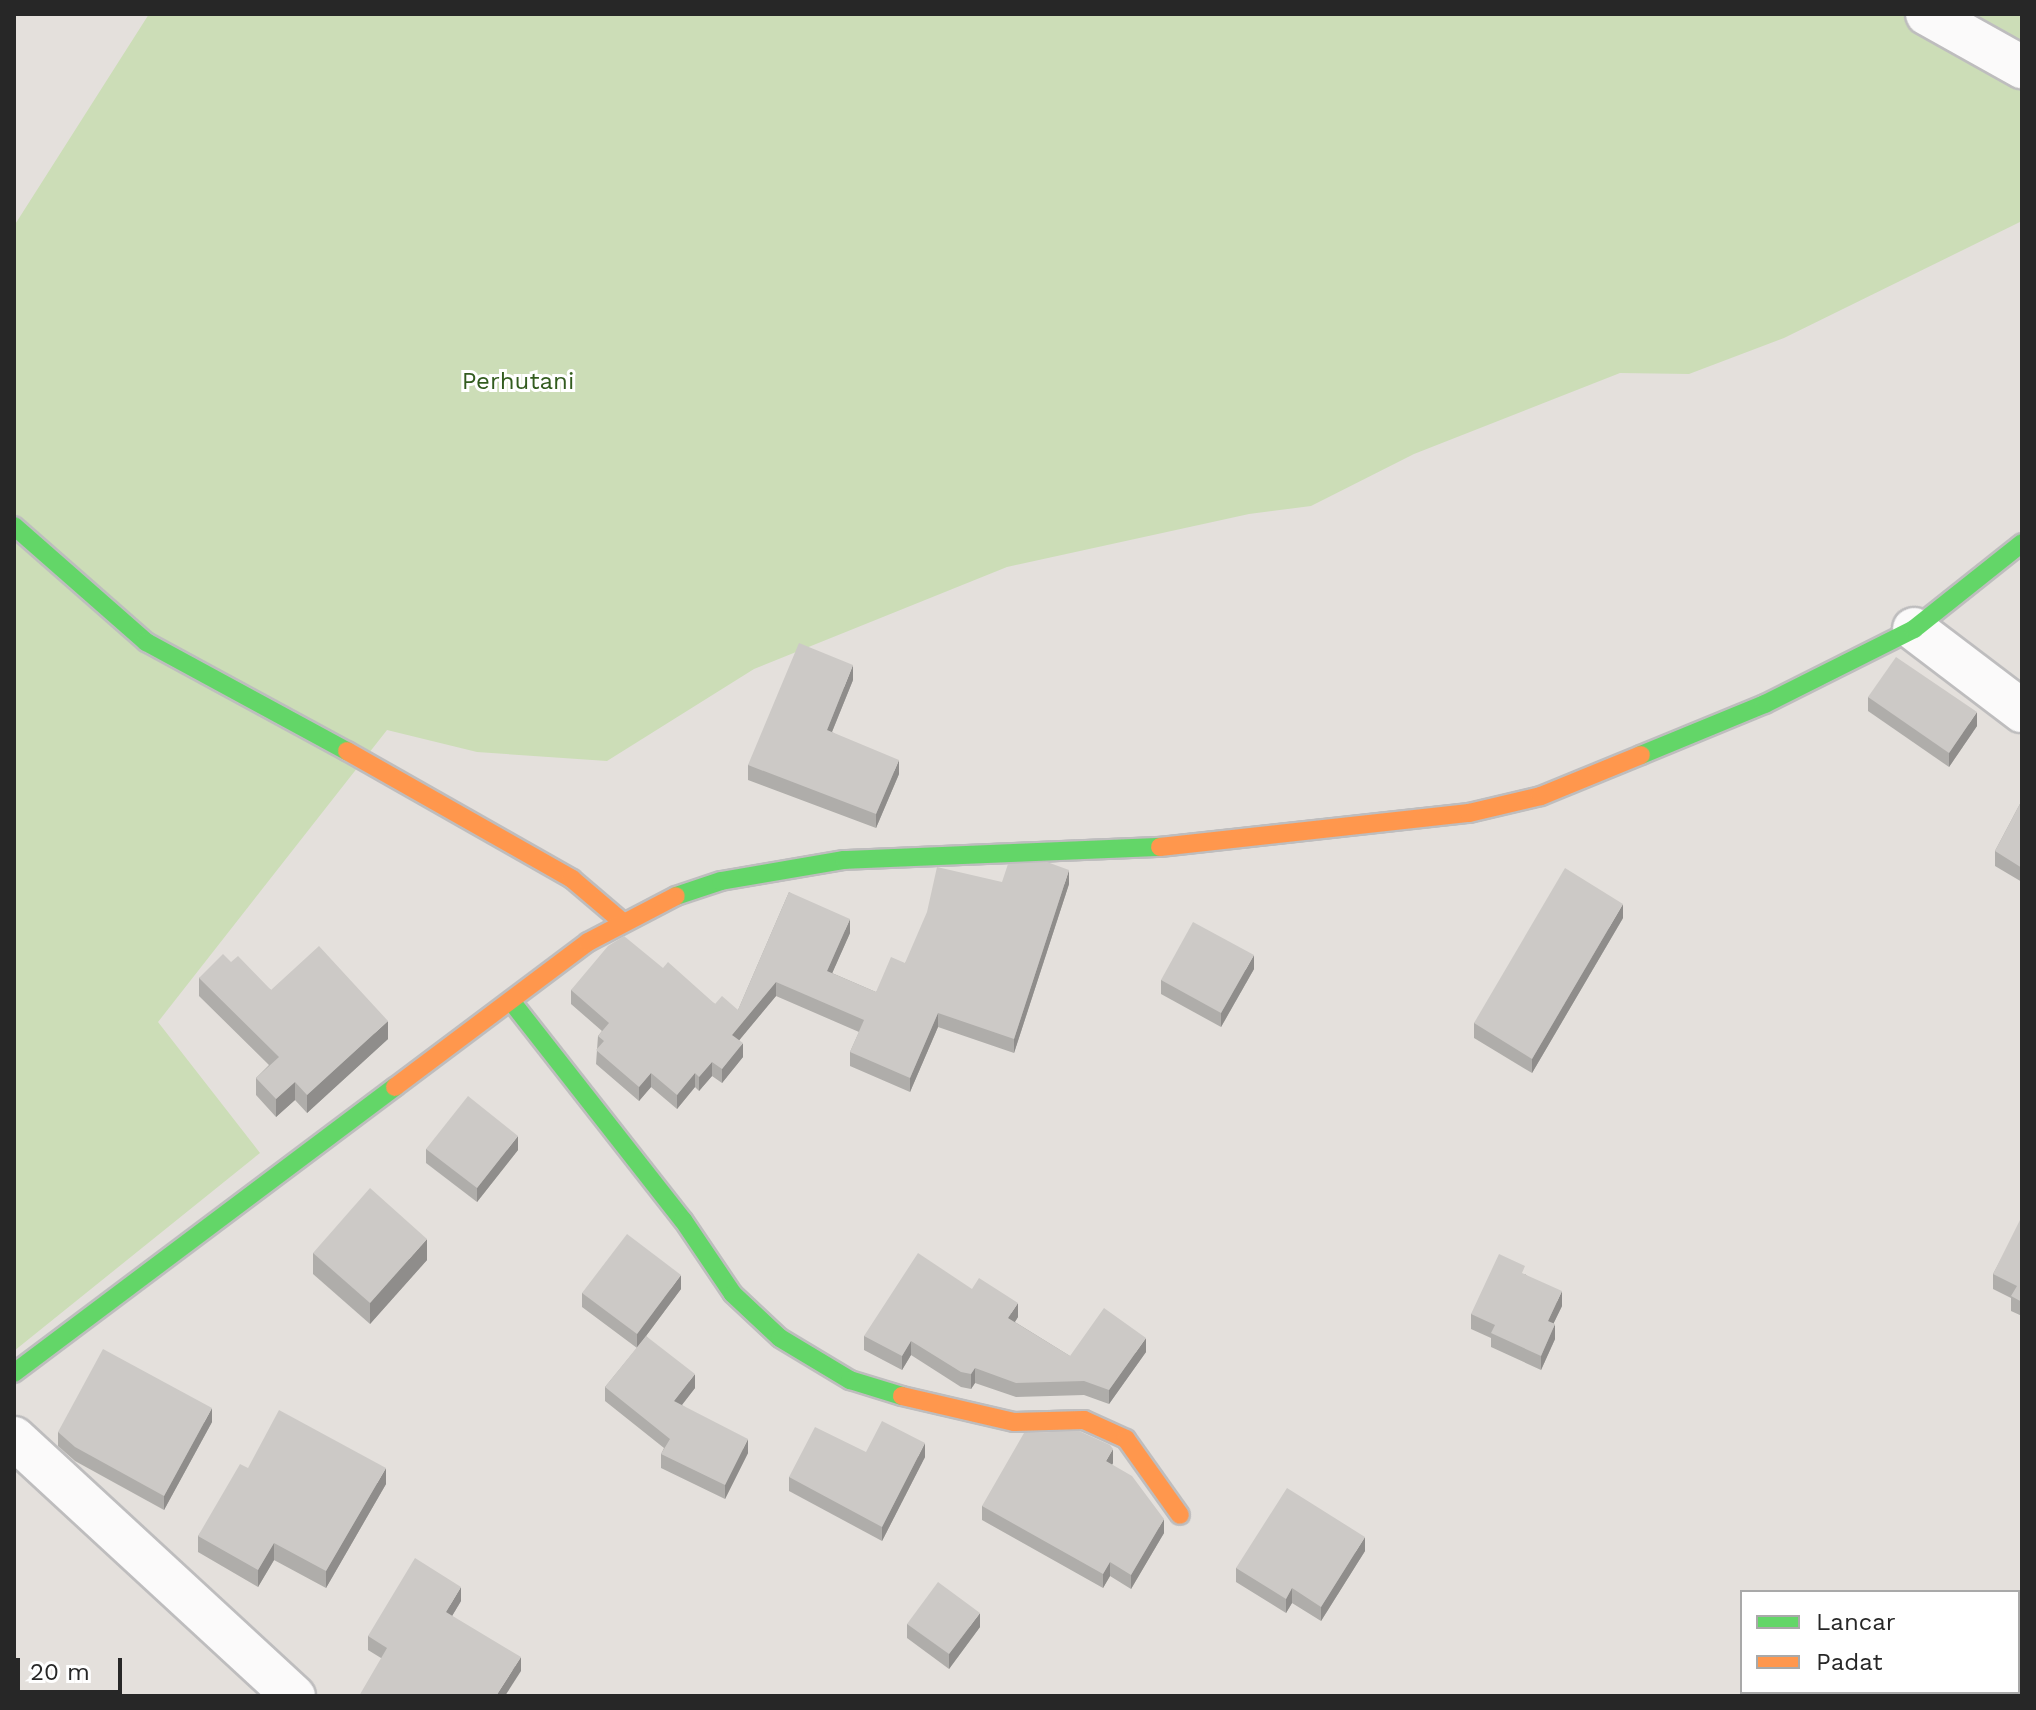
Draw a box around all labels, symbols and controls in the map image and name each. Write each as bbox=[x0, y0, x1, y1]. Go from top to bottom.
park label: Perhutani bbox=[462, 368, 574, 396]
legend bbox=[1740, 1590, 2020, 1694]
text: Lancar bbox=[1816, 1608, 1896, 1636]
scale bar bbox=[20, 1642, 126, 1692]
text: Padat bbox=[1816, 1648, 1882, 1676]
text: 20 m bbox=[30, 1658, 90, 1686]

